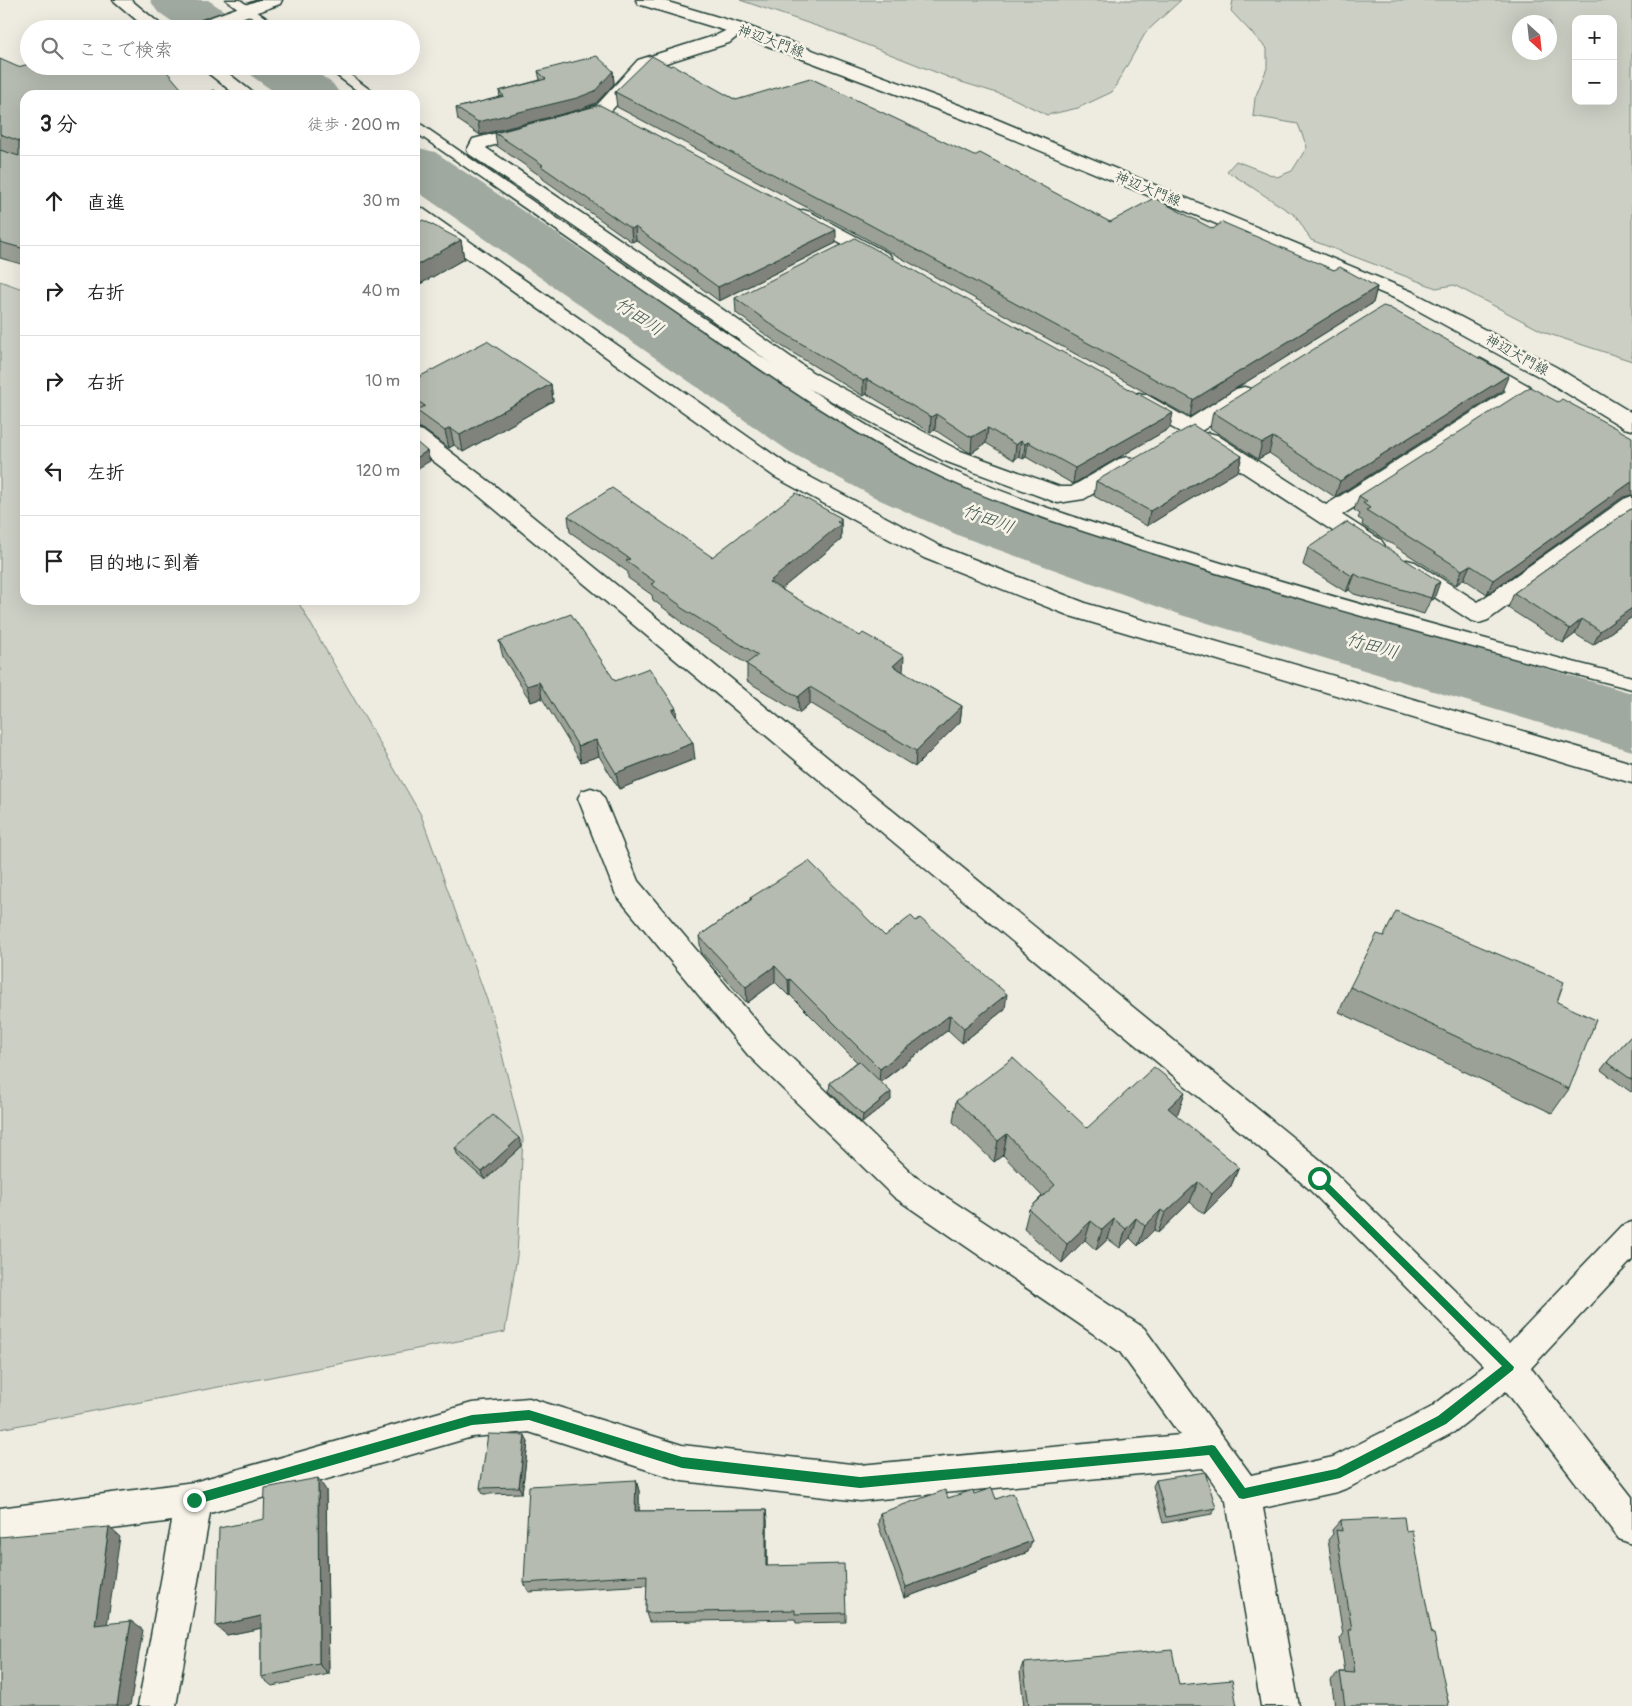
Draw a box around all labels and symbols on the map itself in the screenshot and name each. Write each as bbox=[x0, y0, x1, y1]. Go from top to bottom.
north arrow bbox=[1512, 15, 1557, 60]
street label: 神辺大門線 bbox=[735, 21, 807, 61]
street label: 神辺大門線 bbox=[1112, 168, 1184, 210]
water label: 竹田川 bbox=[610, 292, 668, 342]
street label: 神辺大門線 bbox=[1482, 331, 1552, 379]
water label: 竹田川 bbox=[959, 499, 1017, 539]
water label: 竹田川 bbox=[1343, 628, 1401, 664]
route start bbox=[1308, 1167, 1331, 1190]
route end bbox=[183, 1489, 206, 1512]

